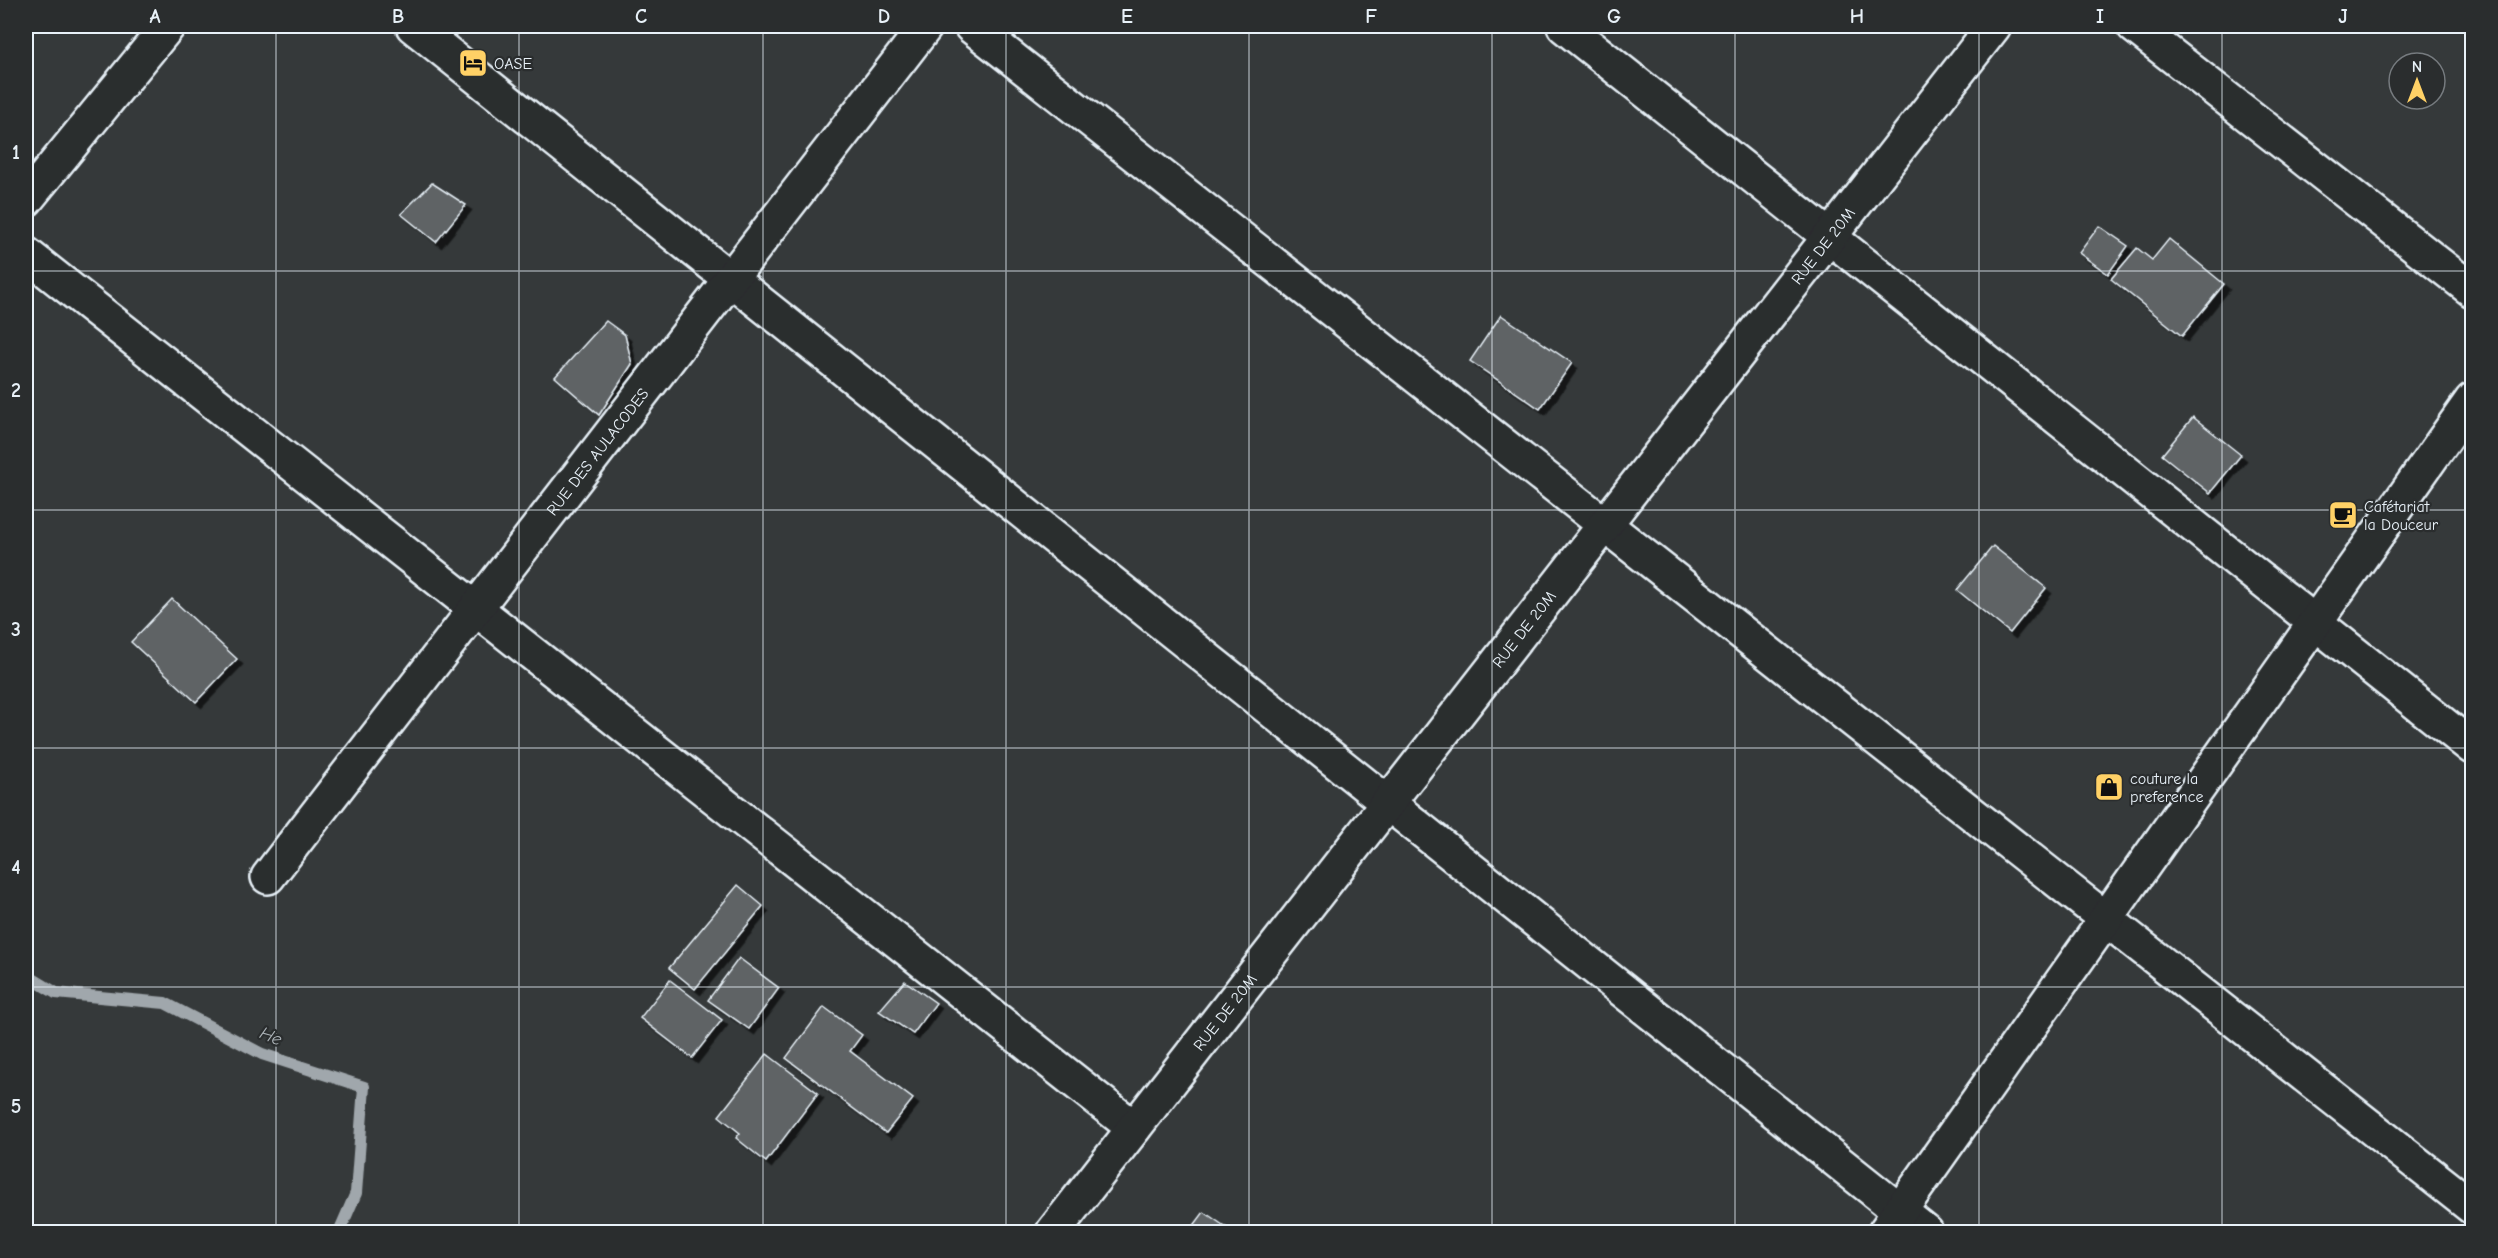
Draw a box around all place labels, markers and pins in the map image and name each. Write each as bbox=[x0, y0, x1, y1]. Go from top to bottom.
hotel icon: OASE bbox=[457, 47, 489, 79]
place label: OASE bbox=[494, 55, 532, 73]
place label: Cafétariat la Douceur bbox=[2364, 498, 2439, 534]
cafe icon: Cafétariat la Douceur bbox=[2327, 499, 2359, 531]
place label: couture la preference bbox=[2130, 770, 2203, 806]
shop icon: couture la preference bbox=[2093, 771, 2125, 803]

